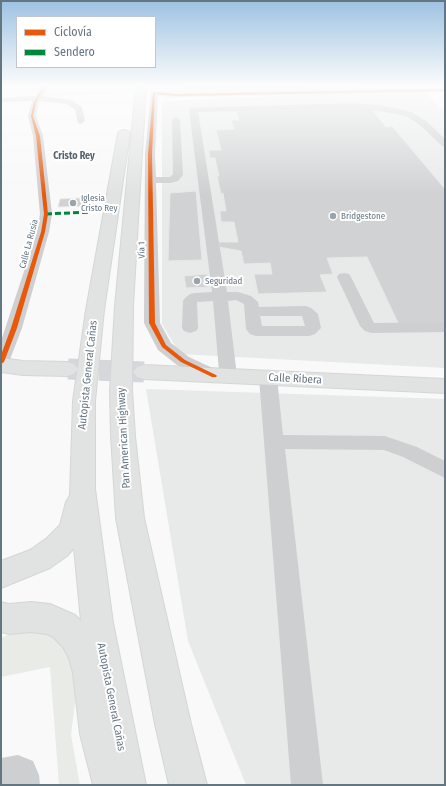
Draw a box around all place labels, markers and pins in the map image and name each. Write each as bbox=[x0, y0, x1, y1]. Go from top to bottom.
place label: Iglesia Cristo Rey bbox=[81, 193, 118, 214]
marker: Iglesia Cristo Rey bbox=[68, 198, 78, 208]
marker: Bridgestone bbox=[328, 211, 338, 221]
place label: Bridgestone bbox=[341, 211, 385, 221]
marker: Seguridad bbox=[192, 276, 202, 286]
place label: Seguridad bbox=[205, 276, 242, 286]

